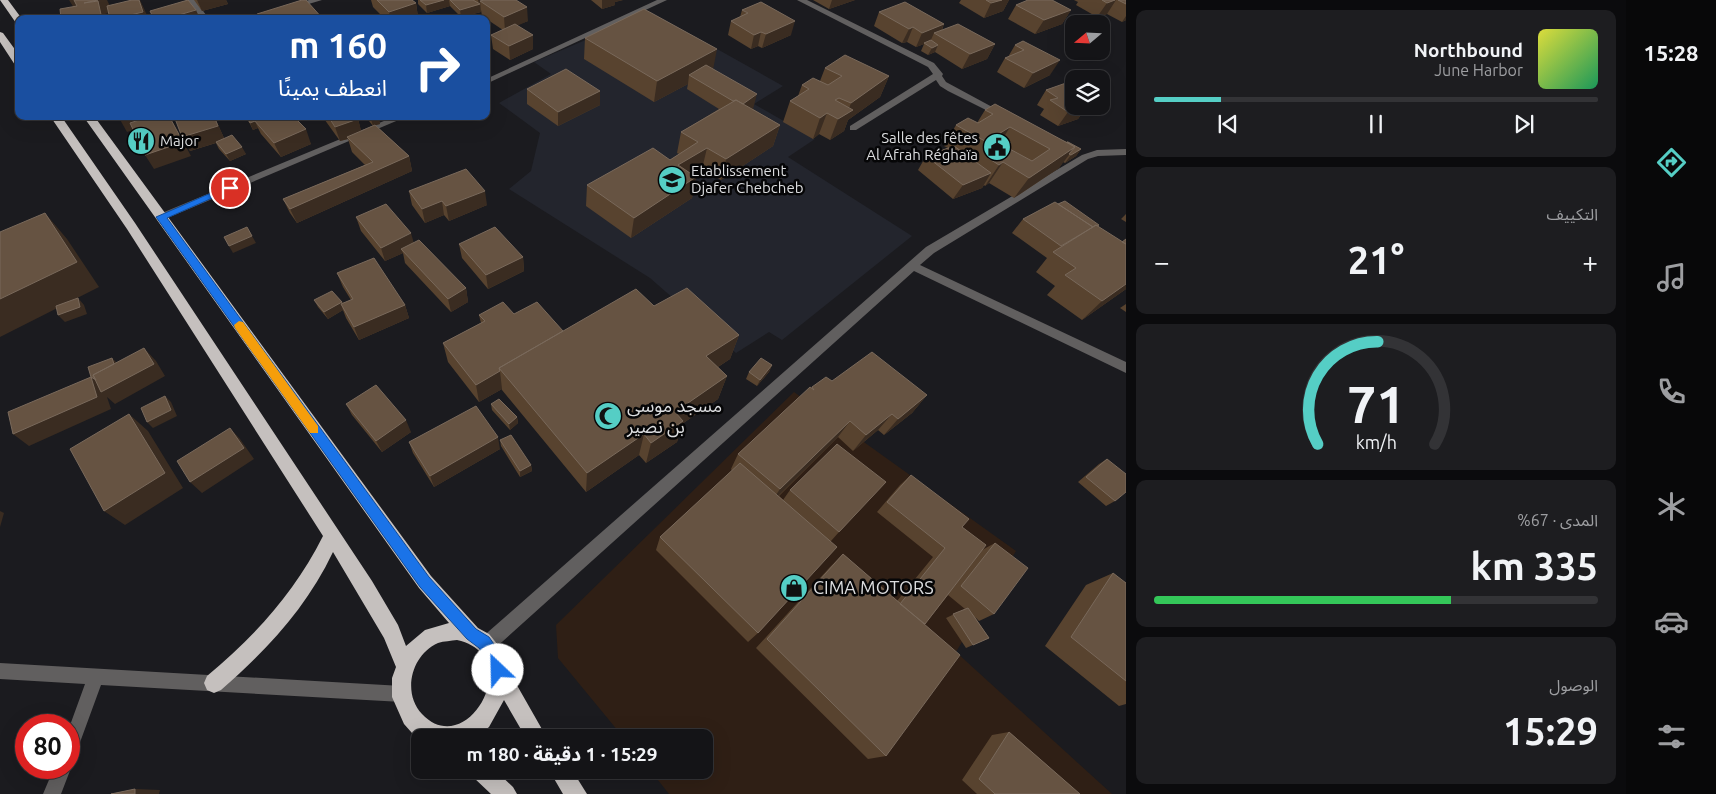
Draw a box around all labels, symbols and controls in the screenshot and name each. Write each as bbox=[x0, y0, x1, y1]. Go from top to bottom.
north arrow bbox=[1065, 15, 1110, 60]
map controls bbox=[1065, 15, 1110, 115]
text: 160 m bbox=[289, 25, 387, 65]
icon: right bbox=[405, 35, 470, 100]
text: Northbound bbox=[1414, 39, 1523, 61]
text: 15:28 bbox=[1643, 40, 1699, 65]
text: June Harbor bbox=[1434, 61, 1523, 79]
button: layers bbox=[1065, 70, 1110, 115]
text: انعطف يمينًا bbox=[278, 75, 387, 100]
icon: previous bbox=[1214, 110, 1242, 138]
icon: pause bbox=[1362, 110, 1390, 138]
icon: next bbox=[1510, 110, 1538, 138]
restaurant icon: Major bbox=[126, 126, 156, 156]
place label: Salle des fêtes Al Afrah Réghaïa bbox=[866, 129, 978, 163]
place label: Major bbox=[160, 132, 199, 149]
public building icon: Salle des fêtes Al Afrah Réghaïa bbox=[982, 132, 1012, 162]
icon: directions bbox=[1654, 145, 1689, 180]
place label: Etablissement Djafer Chebcheb bbox=[691, 162, 803, 196]
school or university icon: Etablissement Djafer Chebcheb bbox=[657, 165, 687, 195]
pin bbox=[209, 167, 251, 209]
icon: arrive bbox=[216, 174, 244, 202]
text: التكييف bbox=[1546, 205, 1598, 223]
text: 21° bbox=[1348, 239, 1404, 281]
text: − bbox=[1154, 246, 1170, 277]
text: + bbox=[1582, 246, 1598, 277]
icon: music bbox=[1654, 260, 1689, 295]
icon: phone bbox=[1654, 374, 1689, 409]
text: 71 bbox=[1347, 375, 1405, 433]
place label: مسجد موسى بن نصير bbox=[626, 395, 722, 438]
mosque icon: مسجد موسى بن نصير bbox=[593, 401, 623, 431]
text: km/h bbox=[1355, 432, 1397, 452]
icon: climate bbox=[1654, 489, 1689, 524]
text: المدى · 67% bbox=[1517, 511, 1598, 529]
text: 335 km bbox=[1471, 545, 1598, 587]
shop icon: CIMA MOTORS bbox=[779, 573, 809, 603]
place label: CIMA MOTORS bbox=[813, 577, 934, 597]
icon: car bbox=[1654, 604, 1689, 639]
position arrow bbox=[471, 643, 523, 695]
text: الوصول bbox=[1549, 676, 1598, 694]
text: 15:29 bbox=[1503, 710, 1598, 752]
speed limit sign: 80 bbox=[15, 714, 80, 779]
icon: filters bbox=[1654, 719, 1689, 754]
text: 15:29 · 1 دقيقة · 180 m bbox=[466, 743, 658, 765]

